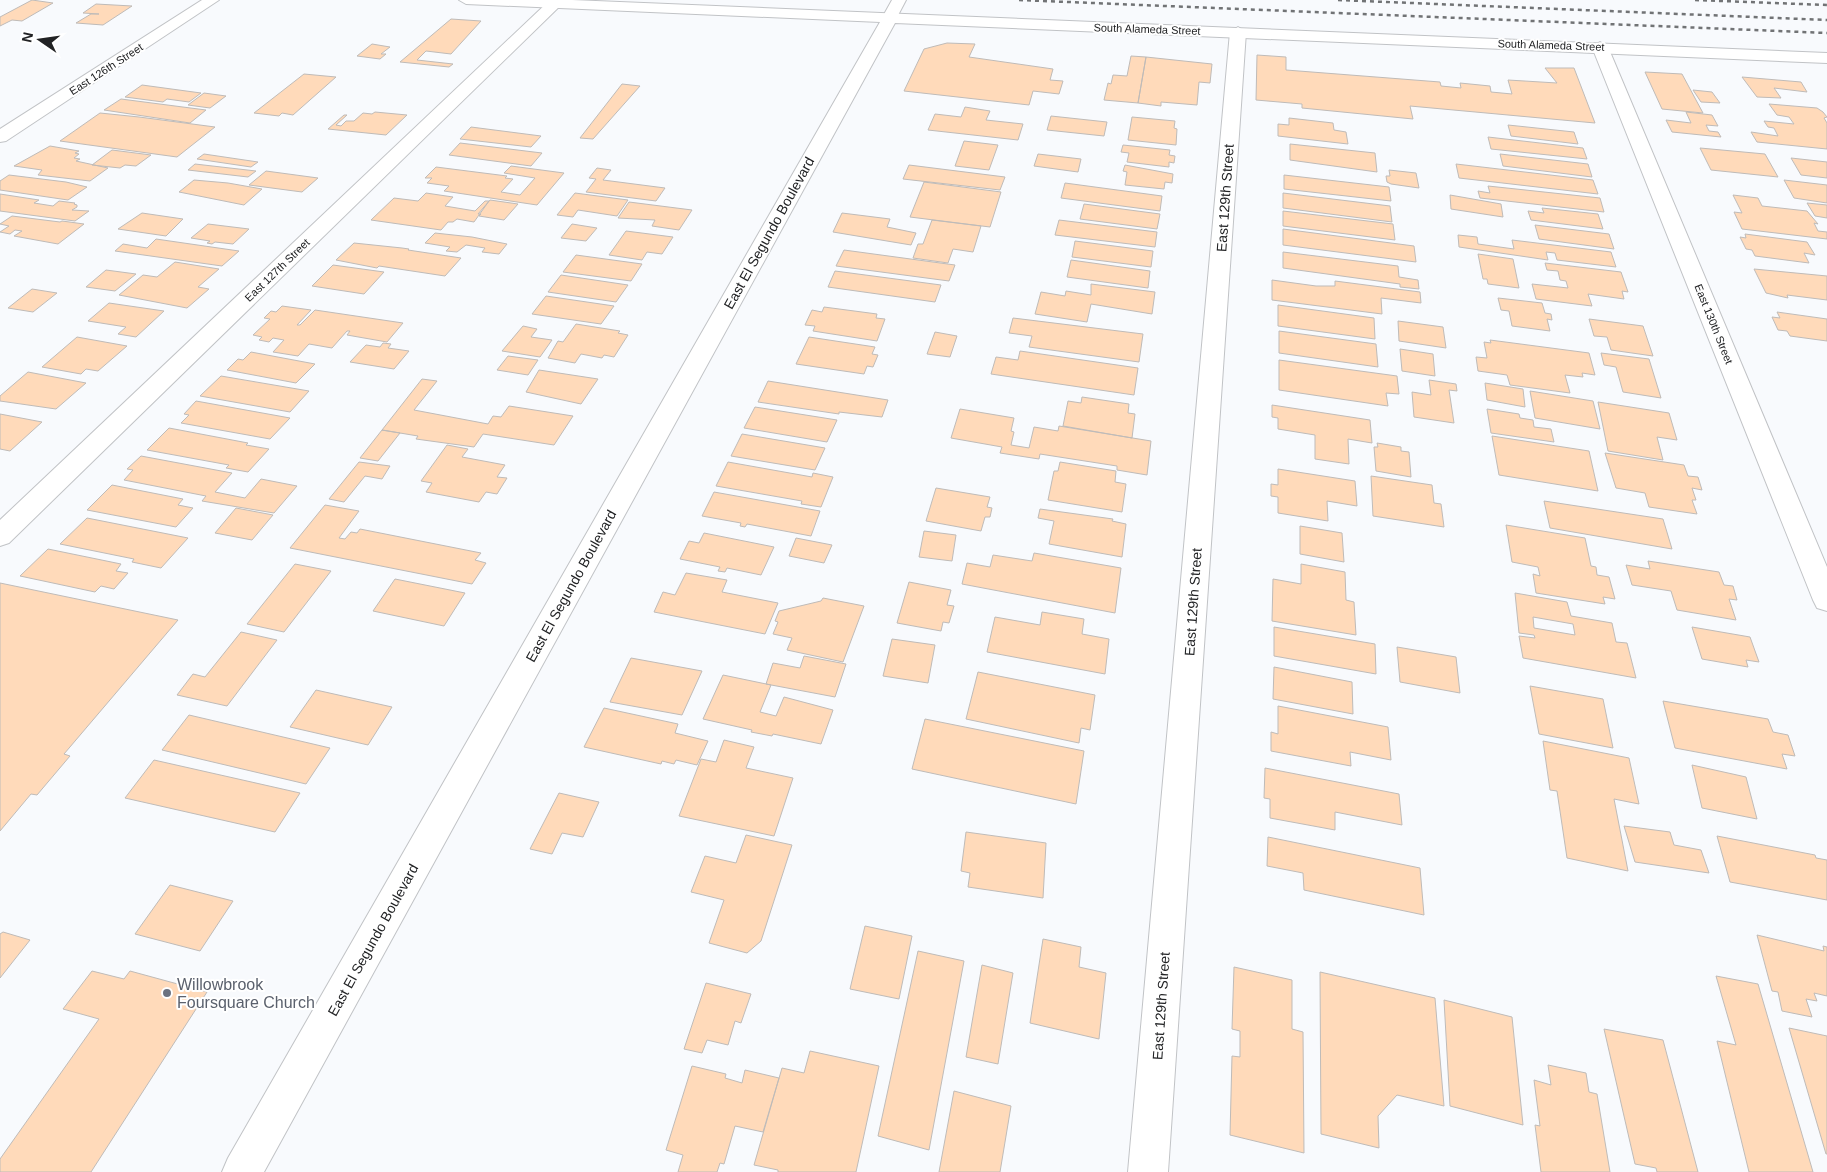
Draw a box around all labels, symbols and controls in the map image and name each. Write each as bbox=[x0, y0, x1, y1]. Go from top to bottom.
north arrow bbox=[15, 15, 65, 65]
street label: South Alameda Street bbox=[1093, 21, 1201, 37]
text: N bbox=[18, 30, 36, 44]
street label: South Alameda Street bbox=[1497, 37, 1605, 53]
street label: East 126th Street bbox=[67, 41, 145, 97]
street label: East 129th Street bbox=[1213, 143, 1237, 253]
street label: East El Segundo Boulevard bbox=[720, 154, 818, 312]
street label: East 127th Street bbox=[242, 236, 312, 304]
street label: East 130th Street bbox=[1693, 282, 1735, 366]
street label: East El Segundo Boulevard bbox=[522, 507, 620, 665]
street label: East 129th Street bbox=[1181, 547, 1205, 657]
street label: East El Segundo Boulevard bbox=[324, 861, 422, 1019]
street label: East 129th Street bbox=[1149, 951, 1173, 1061]
place label: Willowbrook Foursquare Church bbox=[177, 976, 315, 1011]
marker: Willowbrook Foursquare Church bbox=[161, 987, 173, 999]

